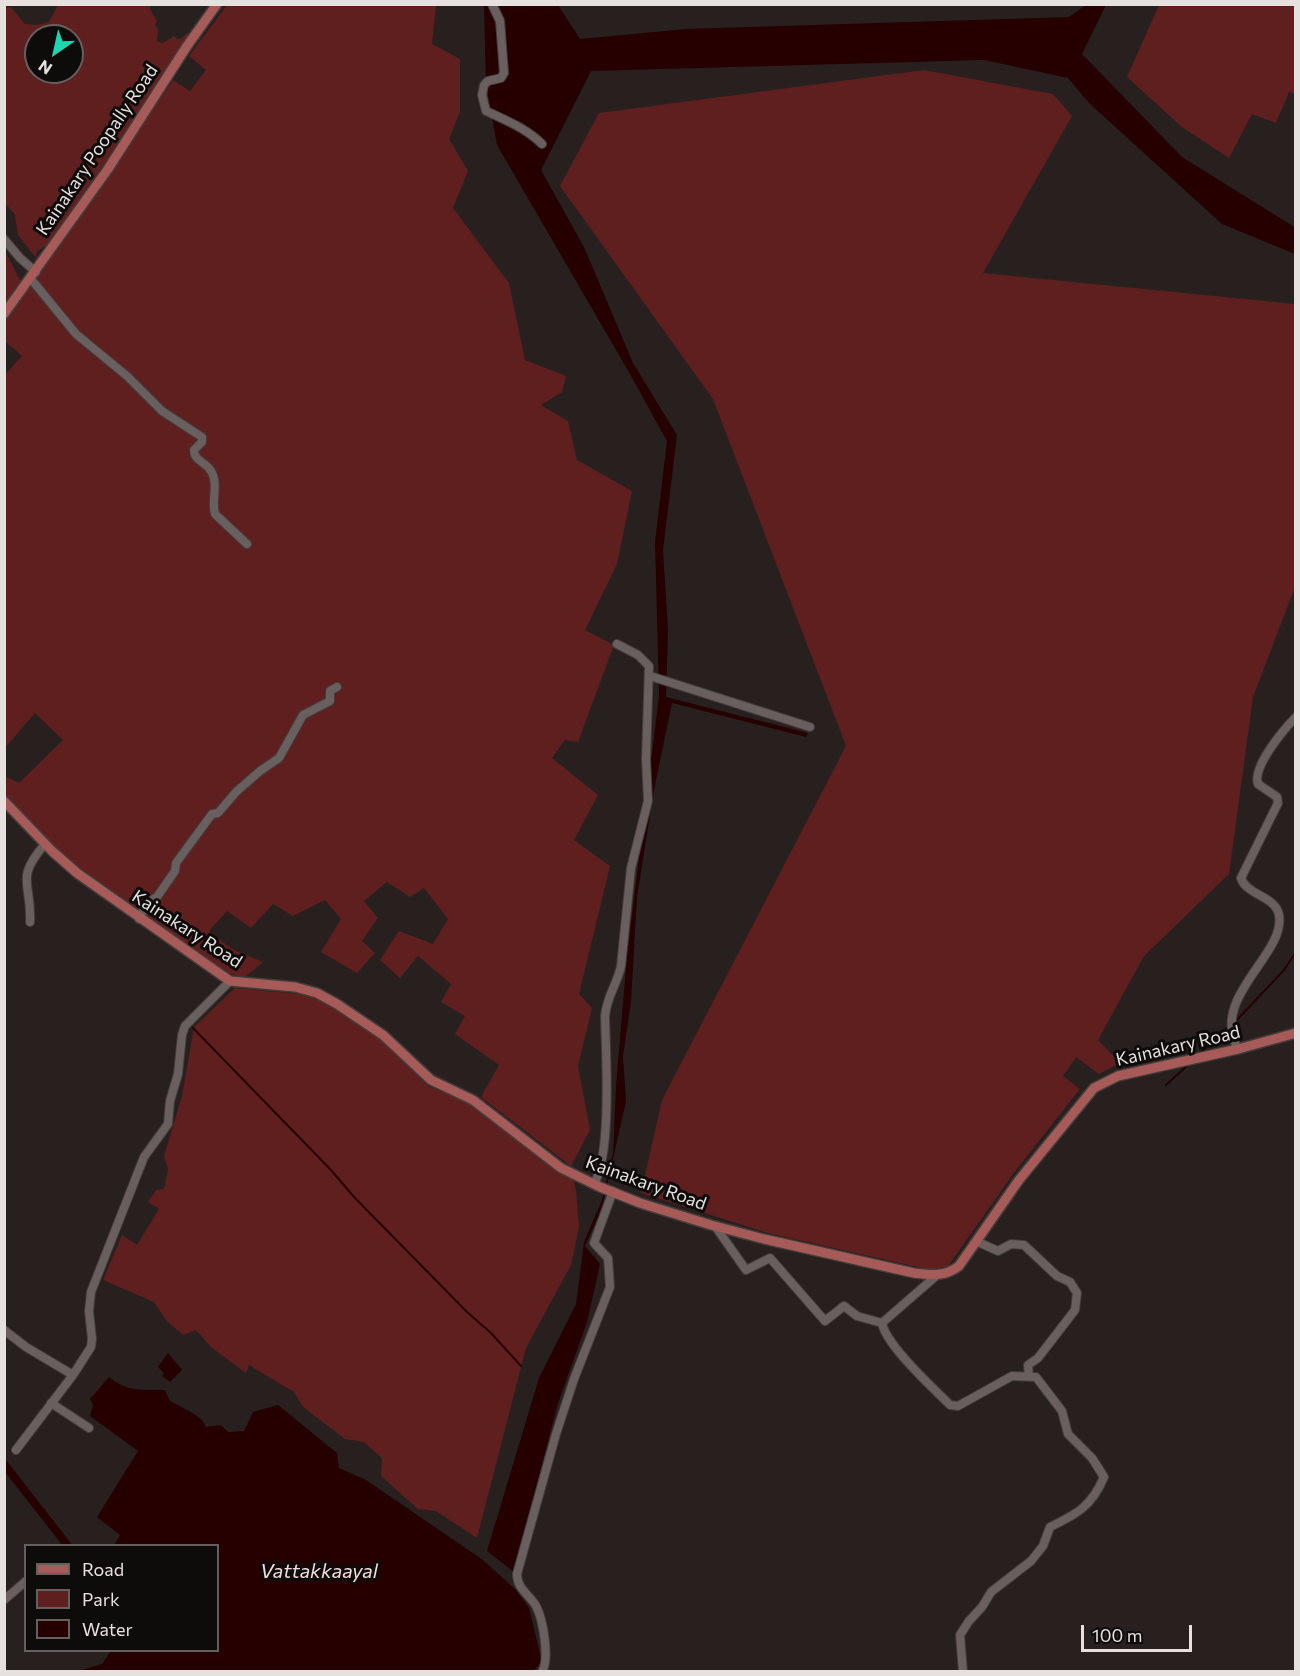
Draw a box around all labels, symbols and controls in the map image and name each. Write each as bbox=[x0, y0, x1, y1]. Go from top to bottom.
north arrow bbox=[24, 24, 84, 84]
text: N bbox=[34, 56, 55, 79]
street label: Kainakary Poopally Road bbox=[32, 60, 162, 240]
street label: Kainakary Road bbox=[128, 885, 246, 973]
street label: Kainakary Road bbox=[1114, 1021, 1242, 1071]
street label: Kainakary Road bbox=[583, 1151, 709, 1215]
legend bbox=[24, 1544, 219, 1652]
text: Road bbox=[82, 1558, 124, 1580]
water label: Vattakkaayal bbox=[260, 1559, 378, 1583]
text: Park bbox=[82, 1588, 120, 1610]
scale bar bbox=[1084, 1613, 1195, 1651]
text: Water bbox=[82, 1618, 133, 1640]
text: 100 m bbox=[1092, 1624, 1142, 1646]

